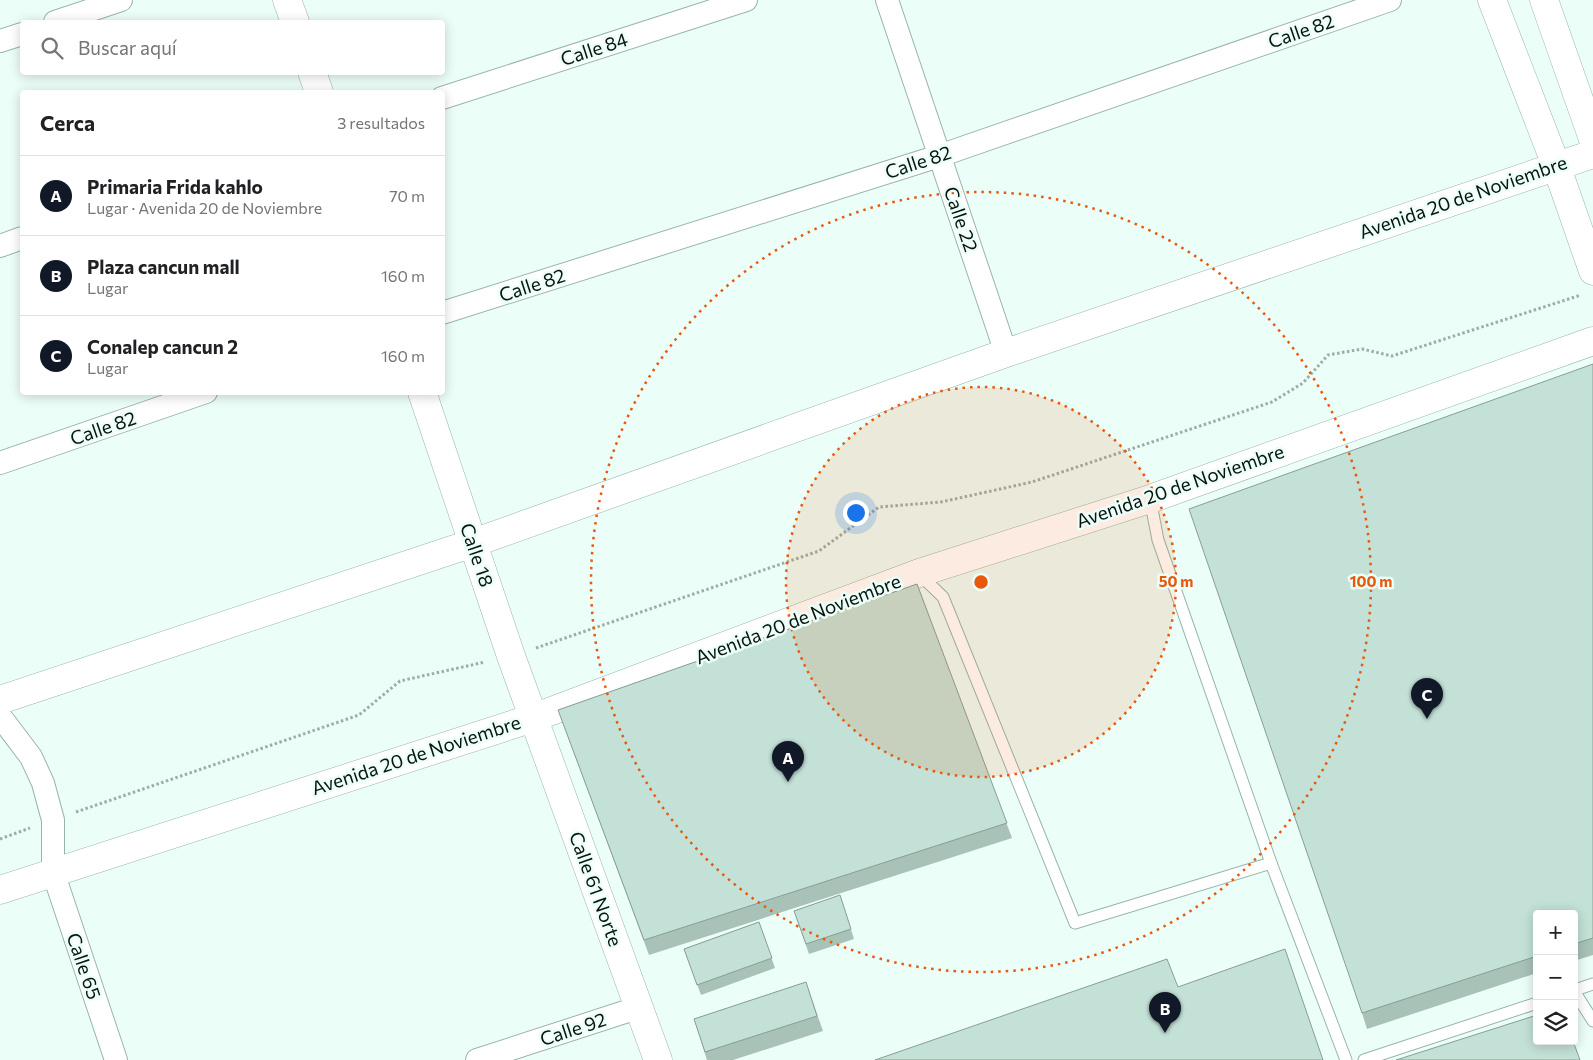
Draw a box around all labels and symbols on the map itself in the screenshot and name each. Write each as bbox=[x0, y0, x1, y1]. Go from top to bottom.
street label: Calle 82 bbox=[1265, 9, 1337, 53]
street label: Calle 84 bbox=[557, 27, 630, 70]
street label: Calle 82 bbox=[882, 140, 954, 183]
street label: Avenida 20 de Noviembre bbox=[1356, 150, 1570, 243]
street label: Calle 22 bbox=[940, 183, 983, 254]
street label: Calle 82 bbox=[496, 263, 568, 306]
street label: Calle 82 bbox=[67, 406, 139, 450]
street label: Avenida 20 de Noviembre bbox=[1073, 439, 1287, 532]
your location bbox=[843, 500, 869, 526]
street label: Calle 18 bbox=[456, 520, 499, 590]
street label: Avenida 20 de Noviembre bbox=[692, 569, 904, 668]
text: 50 m bbox=[1159, 572, 1193, 590]
text: 100 m bbox=[1350, 572, 1392, 590]
centre of rings bbox=[972, 573, 990, 591]
pin: C bbox=[1411, 678, 1443, 719]
street label: Avenida 20 de Noviembre bbox=[308, 710, 523, 799]
pin: A bbox=[772, 741, 804, 782]
street label: Calle 61 Norte bbox=[565, 828, 628, 949]
street label: Calle 65 bbox=[62, 930, 107, 1002]
pin: B bbox=[1149, 992, 1181, 1033]
street label: Calle 92 bbox=[537, 1007, 609, 1050]

